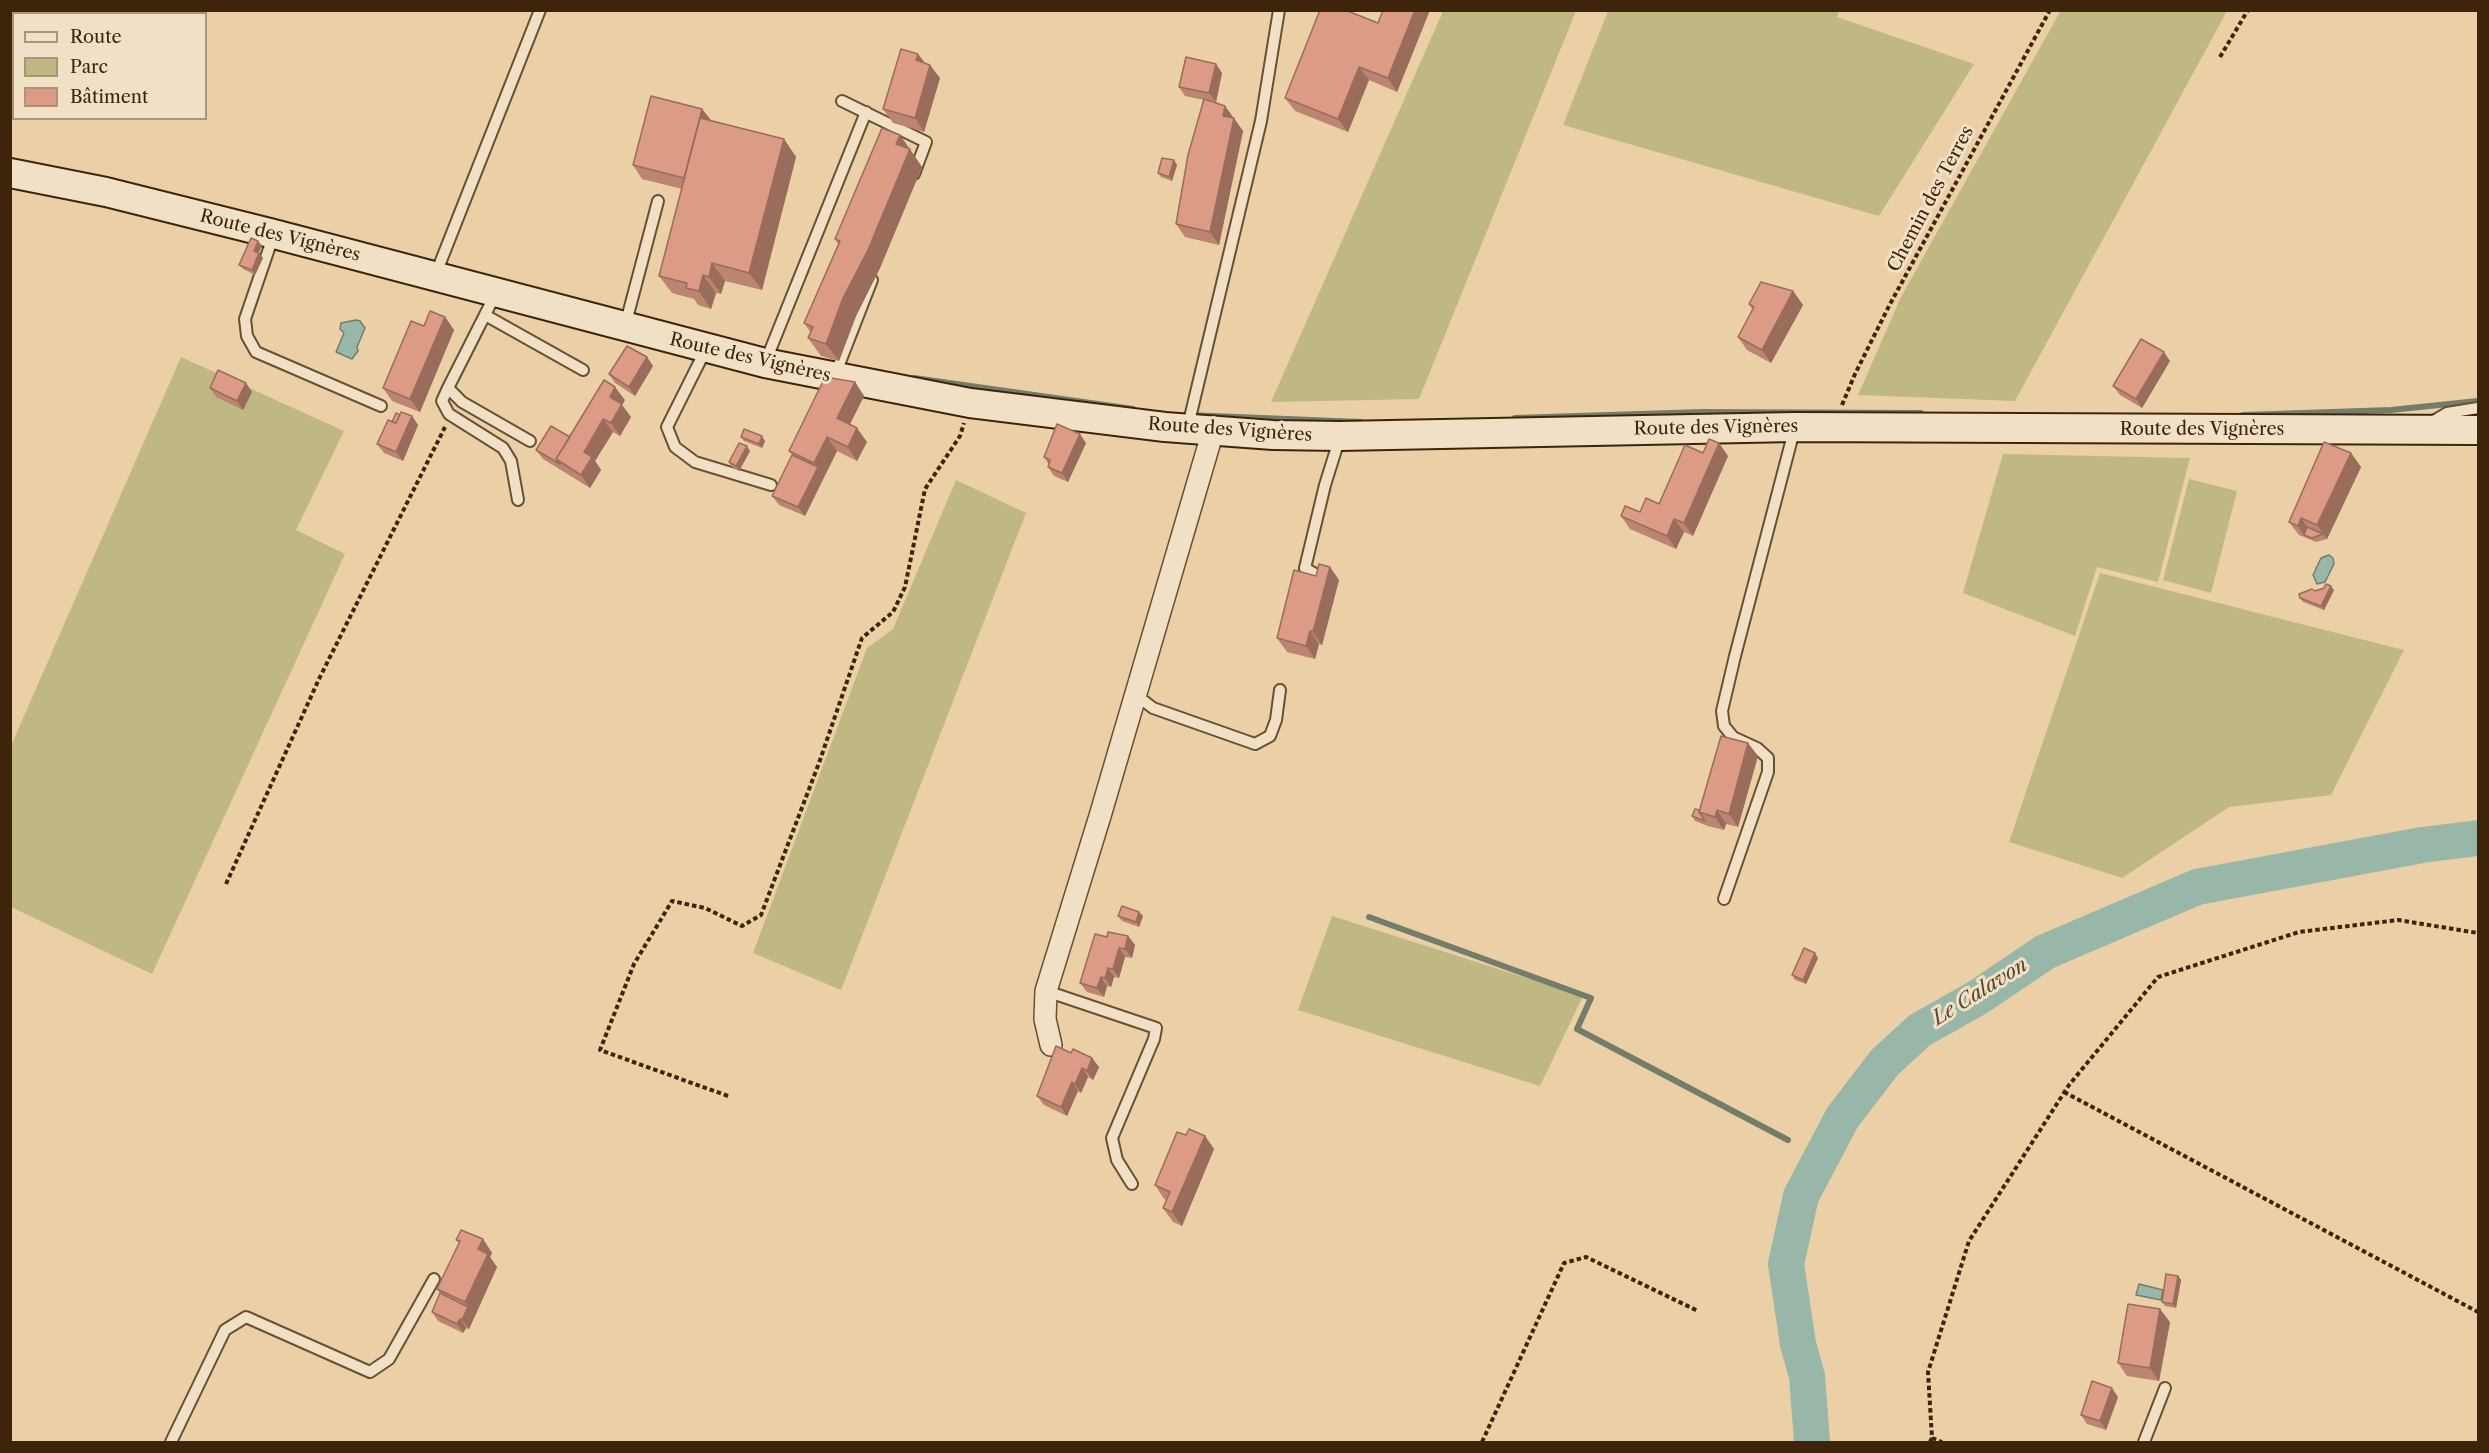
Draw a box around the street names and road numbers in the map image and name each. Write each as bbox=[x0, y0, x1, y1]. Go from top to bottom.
street label: Chemin des Terres bbox=[1883, 122, 1979, 276]
street label: Route des Vignères bbox=[198, 206, 362, 266]
street label: Route des Vignères bbox=[667, 329, 833, 387]
street label: Route des Vignères bbox=[1147, 413, 1313, 447]
street label: Route des Vignères bbox=[1634, 416, 1798, 440]
street label: Route des Vignères bbox=[2120, 419, 2284, 441]

